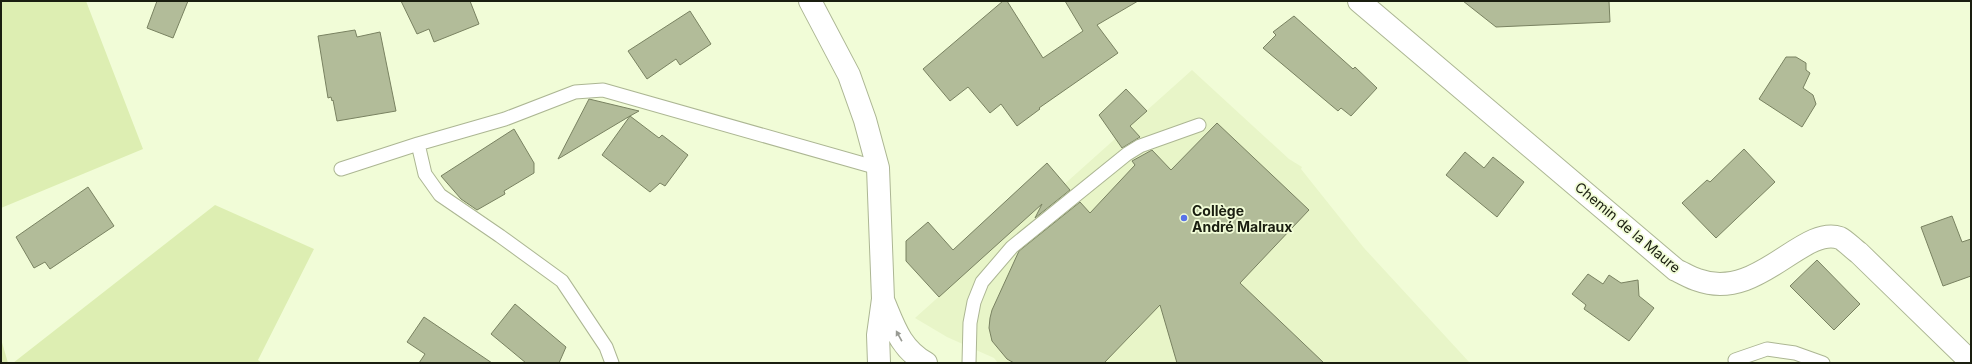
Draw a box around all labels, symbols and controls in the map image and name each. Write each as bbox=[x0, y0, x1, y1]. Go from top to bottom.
street label: Chemin de la Maure bbox=[1572, 178, 1684, 276]
place label: Collège André Malraux bbox=[1192, 202, 1292, 235]
marker: Collège André Malraux bbox=[1179, 213, 1189, 223]
one-way arrow bbox=[895, 330, 902, 342]

